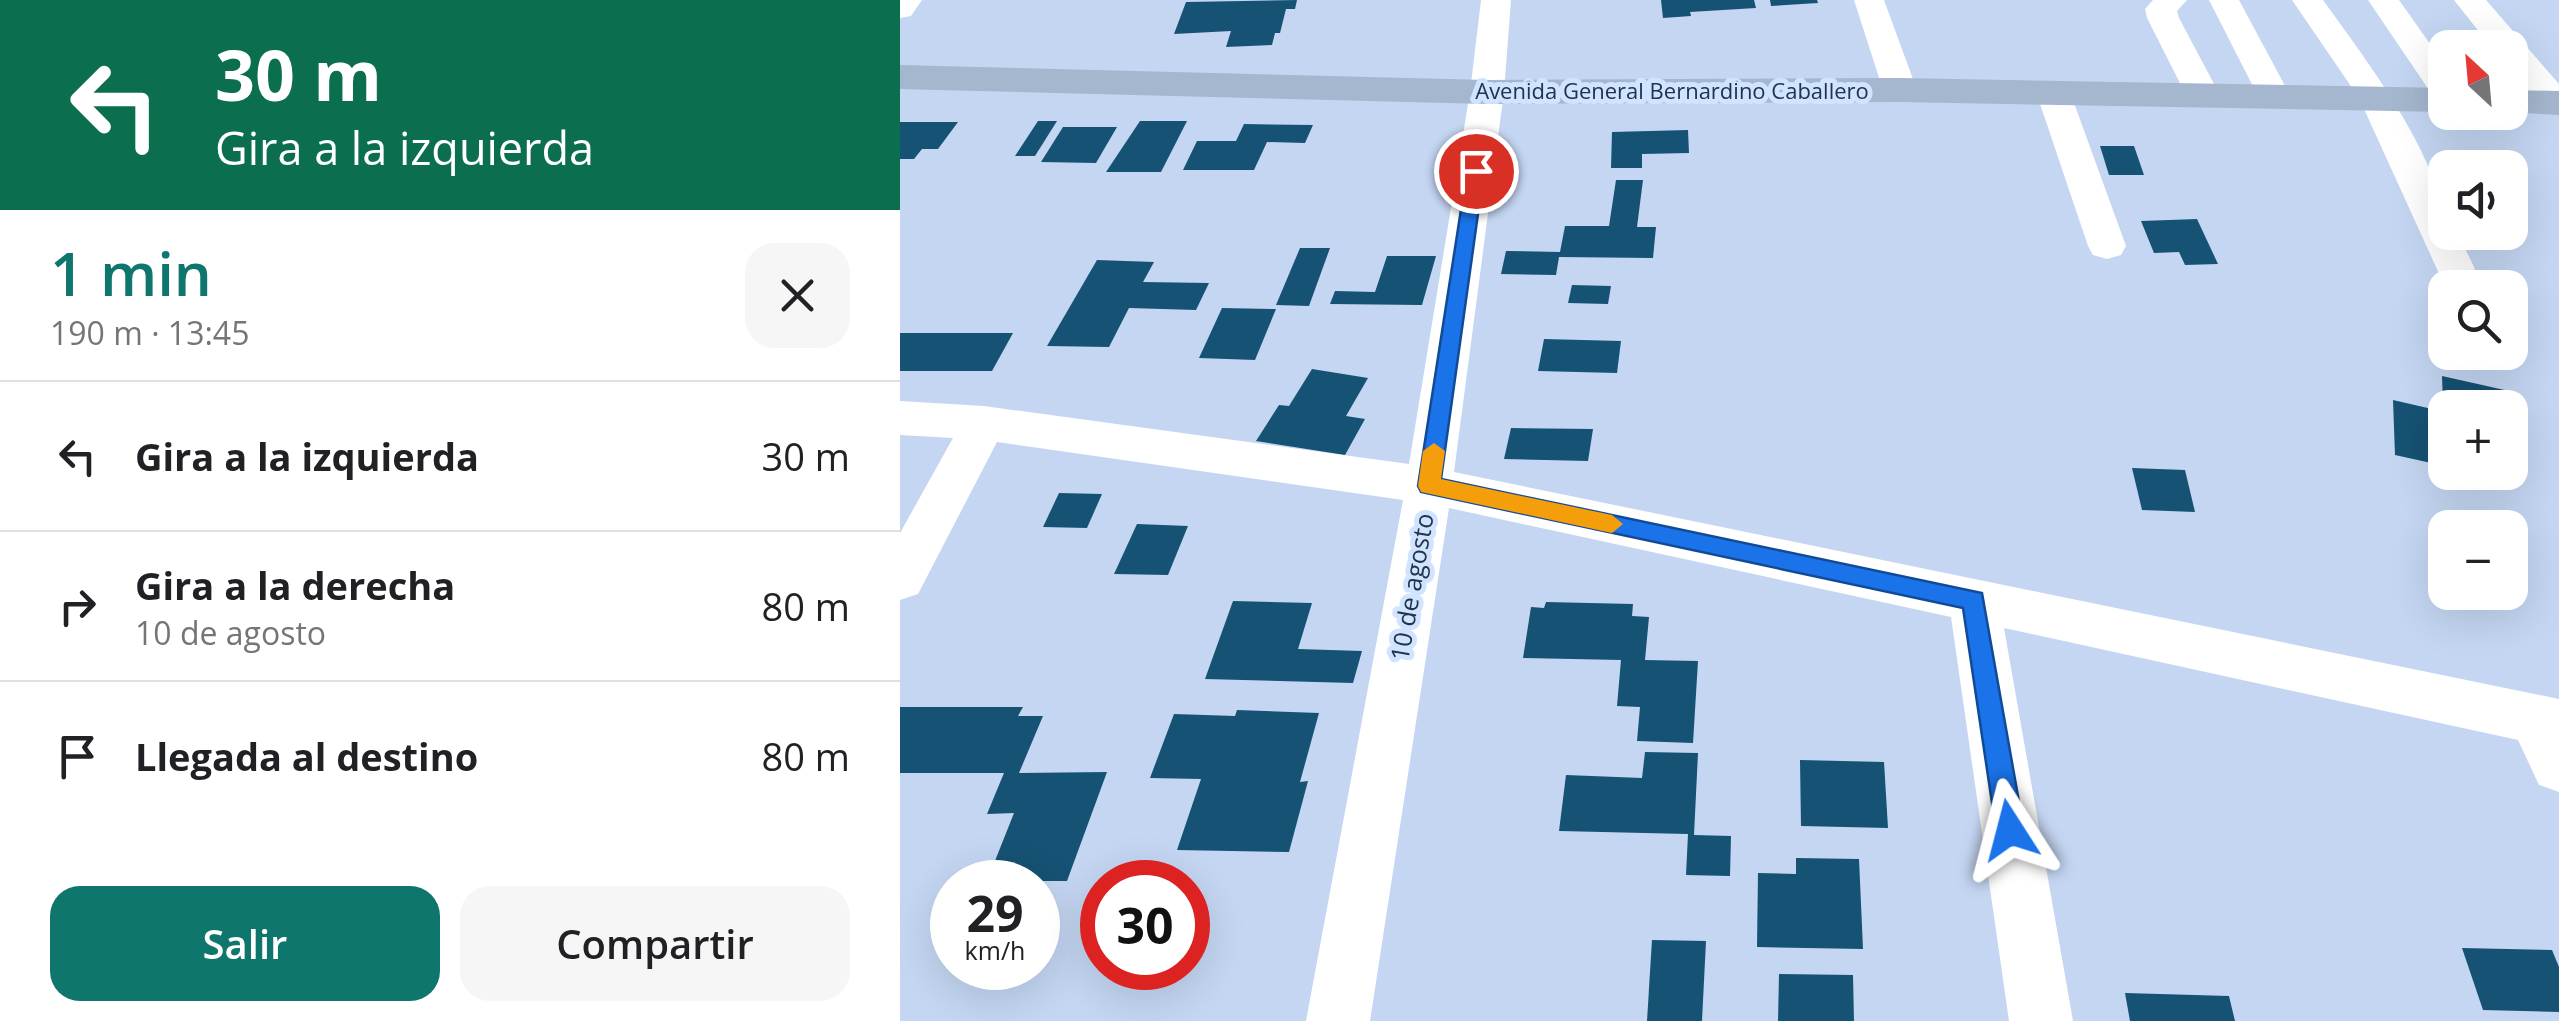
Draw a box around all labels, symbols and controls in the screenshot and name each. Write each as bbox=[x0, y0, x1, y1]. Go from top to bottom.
text: 30 m bbox=[215, 26, 382, 122]
north arrow bbox=[2428, 30, 2528, 130]
map controls bbox=[2428, 30, 2528, 610]
icon: left bbox=[50, 40, 180, 170]
street label: Avenida General Bernardino Caballero bbox=[1475, 75, 1869, 105]
text: Gira a la izquierda bbox=[215, 117, 594, 178]
pin bbox=[1434, 129, 1519, 214]
icon: arrive bbox=[1449, 144, 1504, 199]
button: sound bbox=[2428, 150, 2528, 250]
text: 1 min bbox=[50, 232, 212, 314]
button: close bbox=[745, 243, 850, 348]
button: search bbox=[2428, 270, 2528, 370]
text: 190 m · 13:45 bbox=[50, 311, 249, 354]
button: + bbox=[2428, 390, 2528, 490]
icon: left bbox=[50, 429, 105, 484]
text: Gira a la izquierda bbox=[135, 430, 479, 482]
text: 30 m bbox=[761, 430, 850, 482]
street label: 10 de agosto bbox=[1381, 510, 1441, 663]
button: − bbox=[2428, 510, 2528, 610]
text: Gira a la derecha bbox=[135, 559, 455, 611]
icon: right bbox=[50, 579, 105, 634]
text: 80 m bbox=[761, 580, 850, 632]
text: 10 de agosto bbox=[135, 611, 326, 654]
icon: arrive bbox=[50, 729, 105, 784]
text: Llegada al destino bbox=[135, 730, 478, 782]
text: 80 m bbox=[761, 730, 850, 782]
position arrow bbox=[1958, 778, 2062, 882]
speed limit sign: 30 bbox=[1080, 860, 1210, 990]
text: 29 bbox=[966, 879, 1024, 947]
button: Salir bbox=[50, 886, 440, 1001]
button: Compartir bbox=[460, 886, 850, 1001]
text: km/h bbox=[965, 933, 1025, 967]

